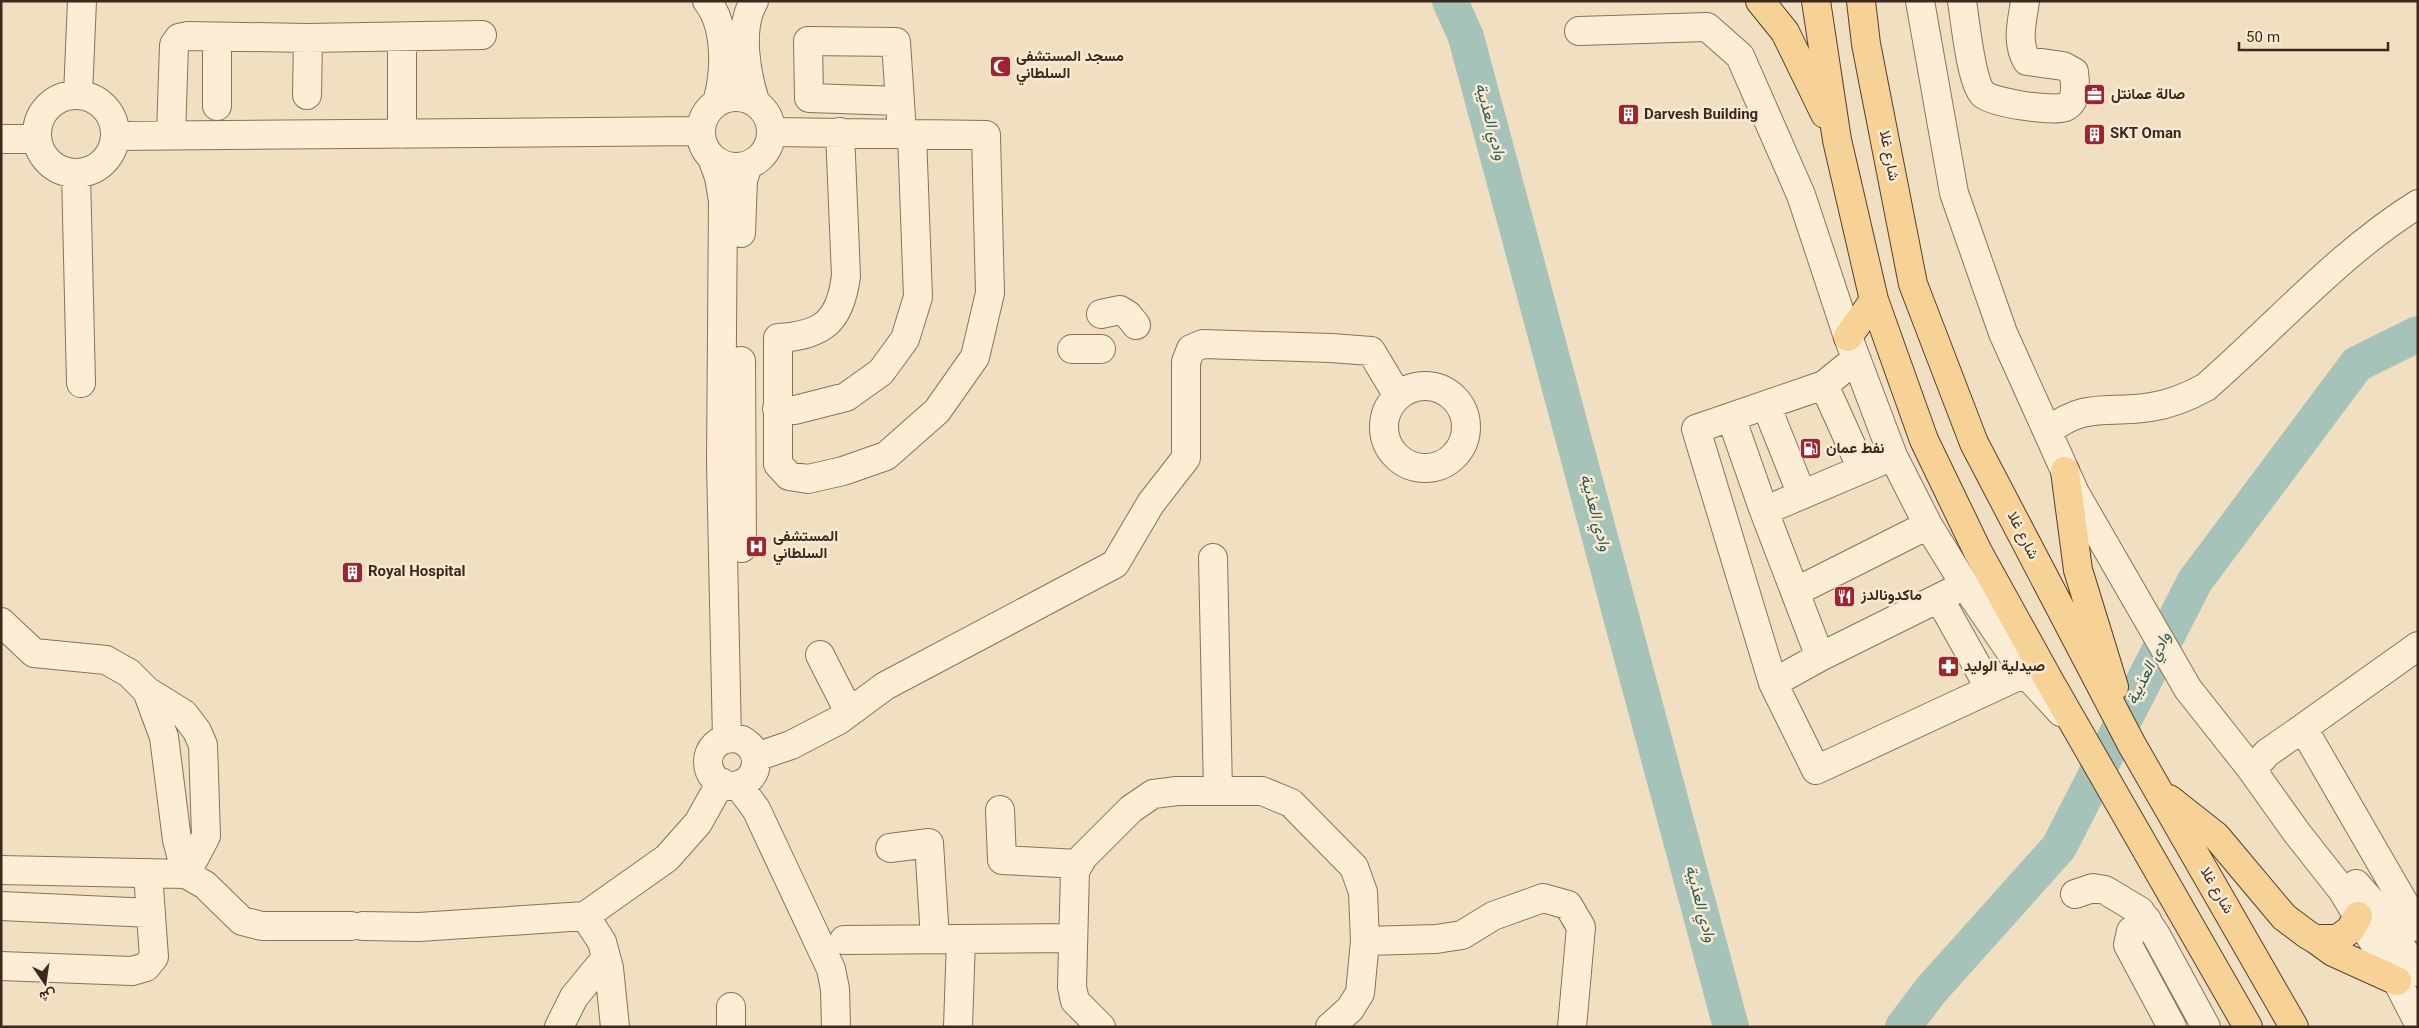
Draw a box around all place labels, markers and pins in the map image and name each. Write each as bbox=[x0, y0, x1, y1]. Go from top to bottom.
place label: مسجد المستشفى السلطاني bbox=[1016, 46, 1124, 86]
mosque icon: مسجد المستشفى السلطاني bbox=[988, 54, 1012, 78]
office icon: صالة عمانتل bbox=[2083, 83, 2107, 107]
place label: صالة عمانتل bbox=[2111, 84, 2185, 107]
building icon: Darvesh Building bbox=[1616, 103, 1640, 127]
place label: Darvesh Building bbox=[1644, 104, 1758, 127]
building icon: SKT Oman bbox=[2082, 122, 2106, 146]
place label: SKT Oman bbox=[2110, 123, 2181, 146]
fuel station icon: نفط عمان bbox=[1798, 437, 1822, 461]
place label: نفط عمان bbox=[1826, 438, 1884, 461]
place label: المستشفى السلطاني bbox=[773, 526, 838, 566]
hospital icon: المستشفى السلطاني bbox=[745, 534, 769, 558]
building icon: Royal Hospital bbox=[340, 560, 364, 584]
place label: Royal Hospital bbox=[368, 561, 465, 584]
restaurant icon: ماكدونالدز bbox=[1833, 584, 1857, 608]
place label: ماكدونالدز bbox=[1860, 585, 1922, 608]
pharmacy icon: صيدلية الوليد bbox=[1936, 655, 1960, 679]
place label: صيدلية الوليد bbox=[1964, 656, 2046, 679]

